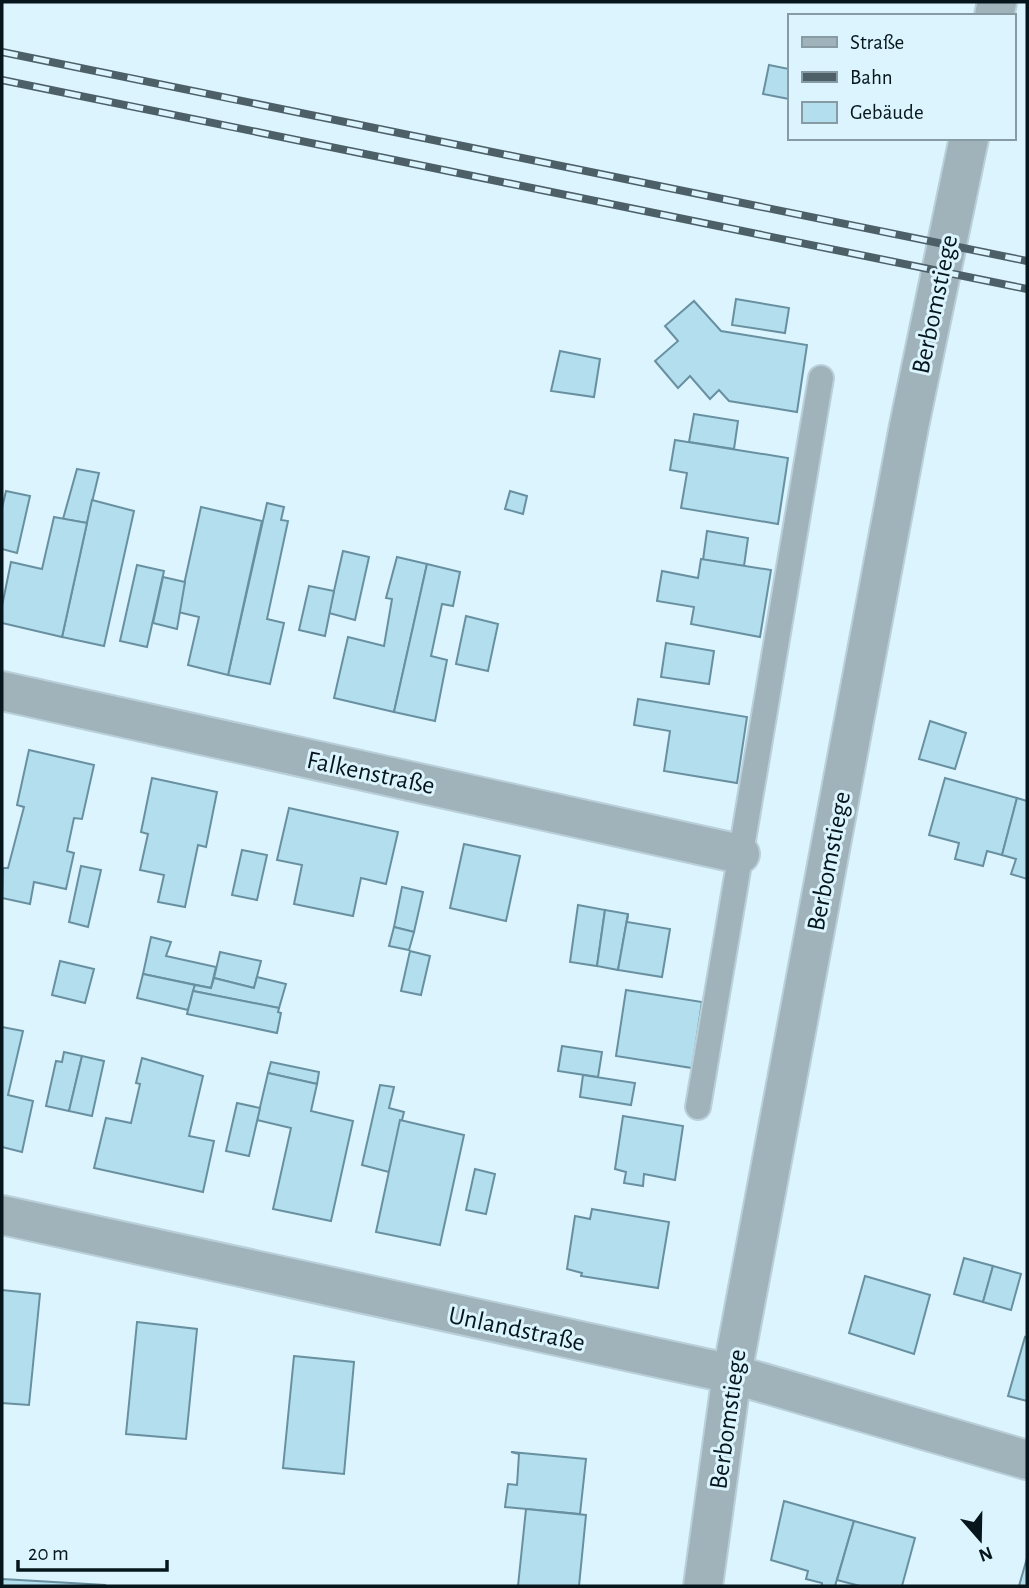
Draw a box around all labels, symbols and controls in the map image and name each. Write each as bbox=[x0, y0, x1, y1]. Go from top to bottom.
legend bbox=[788, 14, 1015, 140]
text: Straße bbox=[850, 32, 904, 53]
text: Bahn bbox=[850, 67, 893, 88]
text: Gebäude bbox=[850, 102, 924, 123]
street label: Berbomstiege bbox=[908, 232, 962, 376]
street label: Falkenstraße bbox=[304, 747, 437, 799]
street label: Berbomstiege bbox=[803, 789, 855, 933]
street label: Unlandstraße bbox=[446, 1302, 587, 1356]
street label: Berbomstiege bbox=[705, 1347, 751, 1491]
north arrow bbox=[945, 1504, 1015, 1574]
scale bar bbox=[18, 1528, 166, 1572]
text: N bbox=[976, 1542, 995, 1565]
text: 20 m bbox=[28, 1543, 69, 1564]

